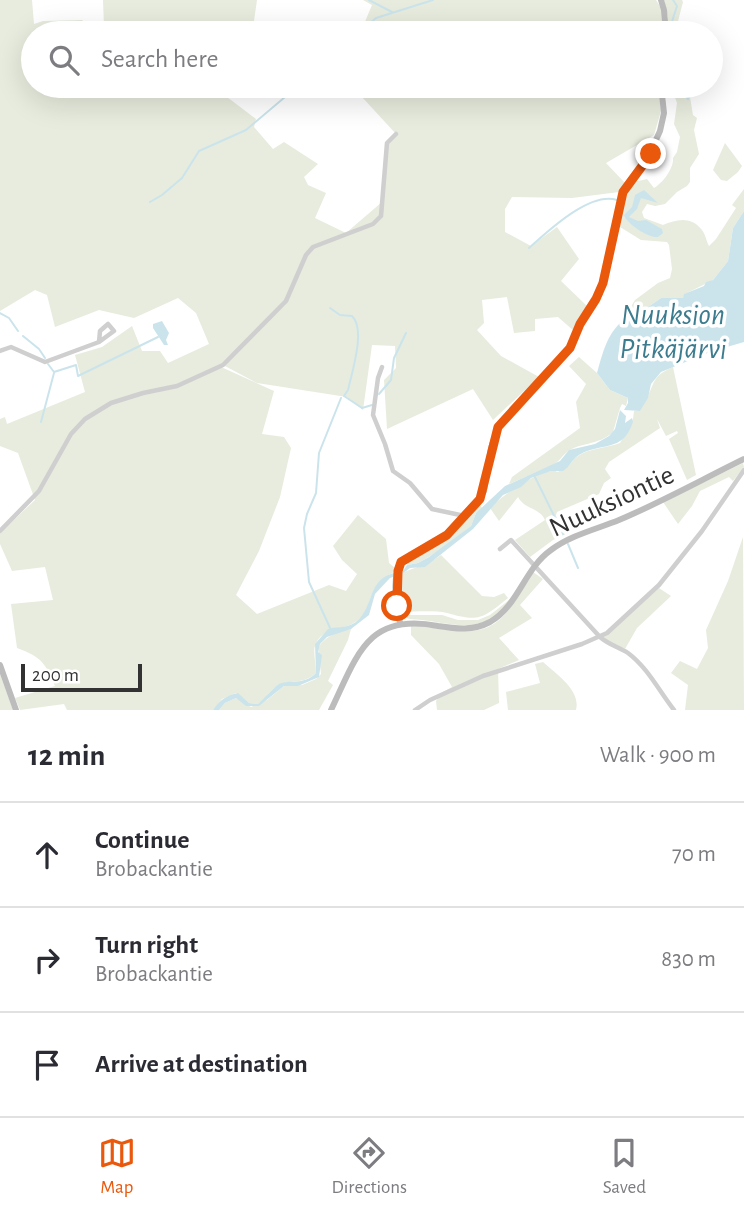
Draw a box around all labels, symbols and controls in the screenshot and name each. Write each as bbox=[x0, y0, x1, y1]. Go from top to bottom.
search box bbox=[21, 21, 723, 98]
icon: search bbox=[45, 41, 83, 79]
text: Search here bbox=[101, 46, 219, 72]
route end bbox=[635, 138, 666, 169]
water label: Nuuksion Pitkäjärvi bbox=[619, 300, 727, 364]
street label: Nuuksiontie bbox=[545, 461, 678, 543]
route start bbox=[381, 590, 412, 621]
scale bar bbox=[21, 661, 142, 693]
text: 200 m bbox=[32, 666, 79, 685]
text: 12 min bbox=[28, 741, 105, 771]
text: Walk · 900 m bbox=[600, 744, 716, 767]
text: Continue bbox=[95, 827, 190, 853]
icon: ahead bbox=[28, 836, 66, 874]
text: 70 m bbox=[672, 843, 716, 866]
text: Brobackantie bbox=[95, 858, 213, 881]
text: Turn right bbox=[95, 932, 198, 958]
icon: right bbox=[28, 941, 66, 979]
text: 830 m bbox=[661, 948, 716, 971]
text: Brobackantie bbox=[95, 963, 213, 986]
icon: arrive bbox=[28, 1046, 66, 1084]
text: Arrive at destination bbox=[95, 1051, 308, 1077]
tab: Map bbox=[98, 1134, 136, 1199]
tab: Directions bbox=[331, 1134, 407, 1199]
tab: Saved bbox=[603, 1134, 646, 1199]

